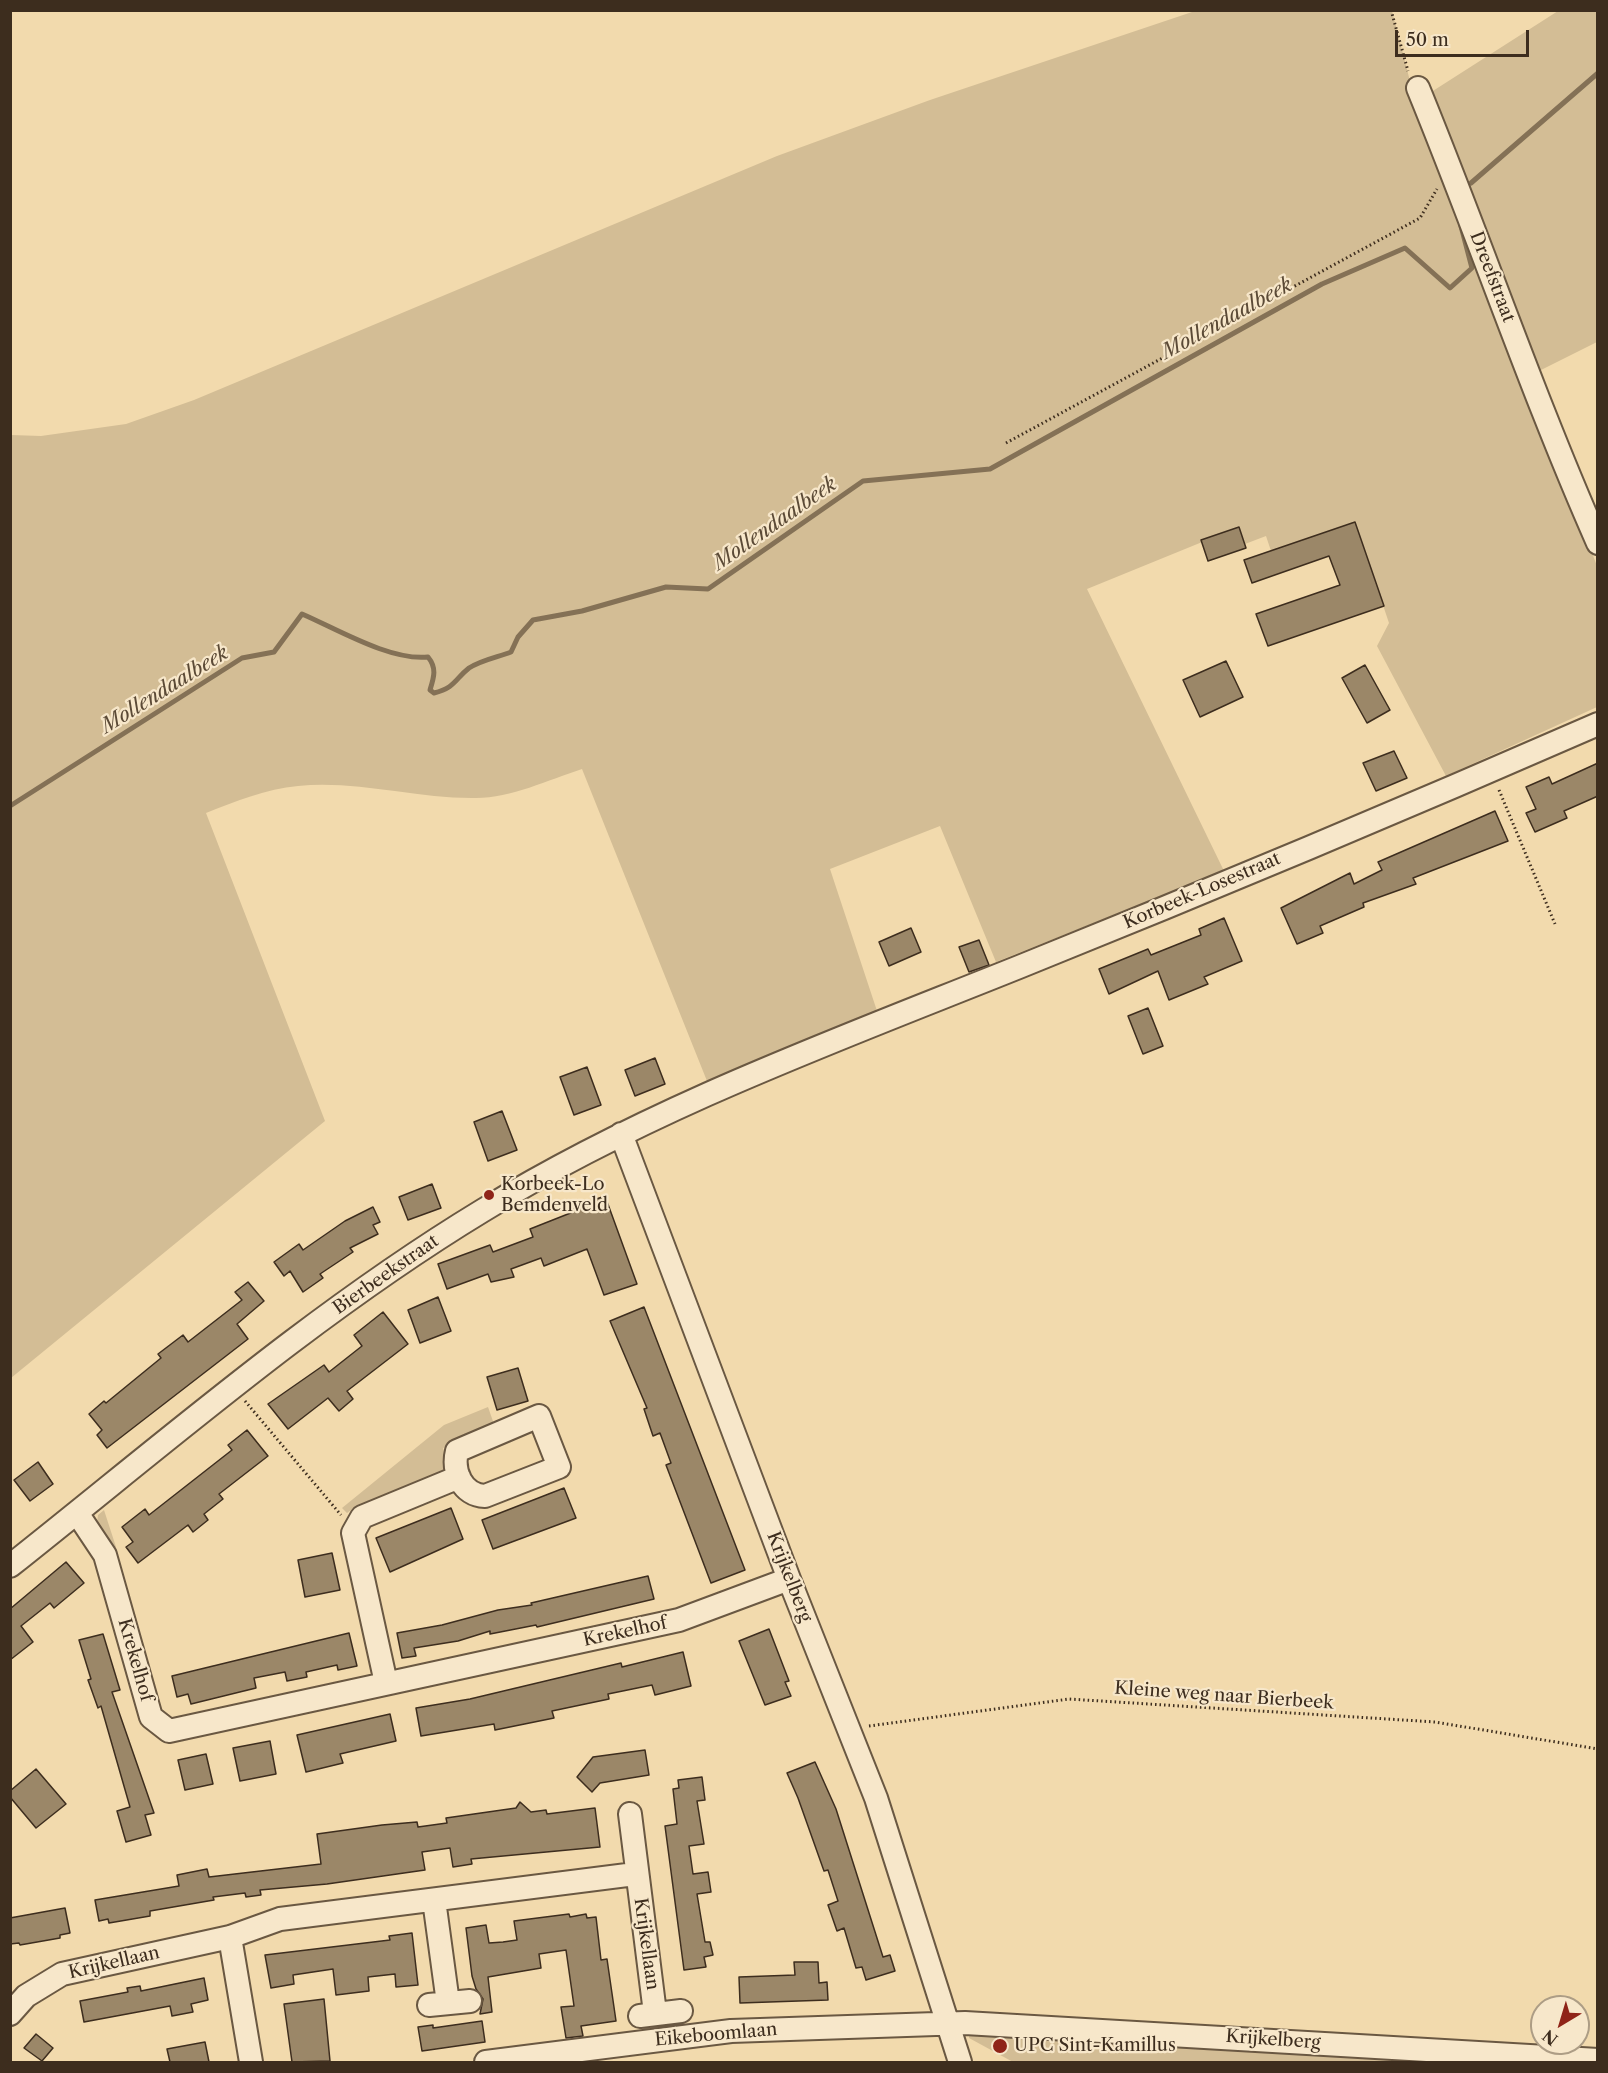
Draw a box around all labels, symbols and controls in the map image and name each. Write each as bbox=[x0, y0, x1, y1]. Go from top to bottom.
scale bar bbox=[1398, 18, 1532, 56]
text: 50 m bbox=[1406, 29, 1449, 51]
street label: Dreefstraat bbox=[1465, 229, 1519, 325]
water label: Mollendaalbeek bbox=[1158, 273, 1296, 365]
water label: Mollendaalbeek bbox=[708, 472, 842, 576]
water label: Mollendaalbeek bbox=[97, 641, 233, 739]
street label: Korbeek-Losestraat bbox=[1120, 848, 1284, 934]
place label: Korbeek-Lo Bemdenveld bbox=[501, 1174, 608, 1216]
marker: Korbeek-Lo Bemdenveld bbox=[482, 1188, 496, 1202]
street label: Bierbeekstraat bbox=[329, 1231, 443, 1319]
street label: Krijkelberg bbox=[762, 1529, 816, 1625]
street label: Krekelhof bbox=[581, 1613, 669, 1651]
street label: Krekelhof bbox=[113, 1616, 157, 1704]
street label: Kleine weg naar Bierbeek bbox=[1114, 1678, 1334, 1714]
street label: Krijkellaan bbox=[629, 1896, 663, 1992]
street label: Krijkellaan bbox=[66, 1942, 162, 1984]
north arrow bbox=[1530, 1995, 1590, 2055]
street label: Eikeboomlaan bbox=[654, 2019, 778, 2051]
text: N bbox=[1539, 2025, 1562, 2050]
street label: Krijkelberg bbox=[1225, 2026, 1321, 2054]
place label: UPC Sint-Kamillus bbox=[1014, 2035, 1176, 2057]
marker: UPC Sint-Kamillus bbox=[991, 2037, 1009, 2055]

